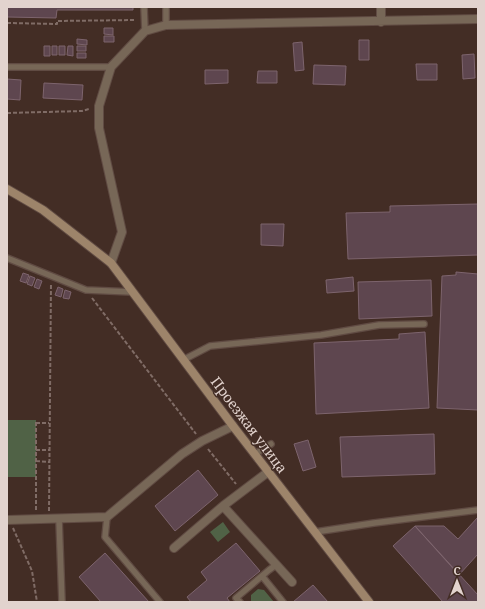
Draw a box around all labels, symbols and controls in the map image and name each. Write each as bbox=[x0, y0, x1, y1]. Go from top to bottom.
street label: Проезжая улица bbox=[207, 373, 292, 477]
north arrow bbox=[437, 561, 477, 601]
text: С bbox=[453, 563, 461, 578]

